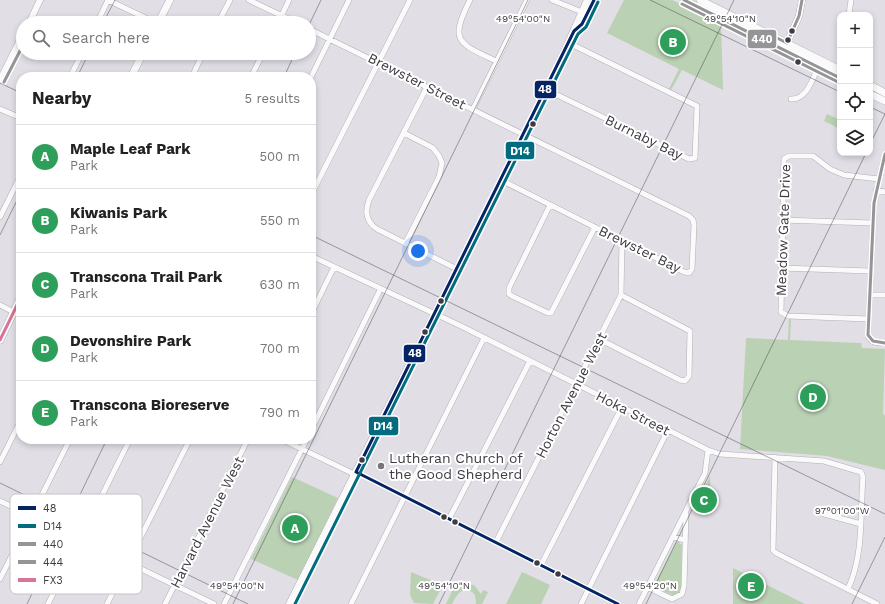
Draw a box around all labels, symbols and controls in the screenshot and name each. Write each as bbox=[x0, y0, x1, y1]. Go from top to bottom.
map controls bbox=[837, 12, 873, 156]
button: + bbox=[837, 12, 873, 48]
text: 49°54'00"N bbox=[496, 13, 550, 24]
text: 49°54'10"N bbox=[704, 13, 756, 24]
search box bbox=[16, 16, 316, 60]
unlabelled marker bbox=[787, 26, 797, 36]
icon: search bbox=[30, 27, 52, 49]
pin: B bbox=[660, 27, 686, 57]
text: Search here bbox=[62, 29, 150, 47]
line badge: 440 bbox=[747, 29, 777, 49]
text: 440 bbox=[751, 33, 773, 46]
unlabelled marker bbox=[783, 35, 793, 45]
button: − bbox=[837, 48, 873, 84]
street label: Brewster Street bbox=[365, 49, 469, 113]
unlabelled marker bbox=[793, 57, 803, 67]
line badge: 48 bbox=[534, 80, 557, 99]
text: 48 bbox=[538, 83, 552, 96]
button: locate bbox=[837, 84, 873, 120]
text: Nearby bbox=[32, 88, 91, 108]
text: 5 results bbox=[245, 91, 300, 106]
street label: Burnaby Bay bbox=[603, 111, 686, 163]
unlabelled marker bbox=[528, 119, 538, 129]
button: layers bbox=[837, 120, 873, 156]
text: Maple Leaf Park bbox=[70, 140, 191, 158]
line badge: D14 bbox=[505, 141, 535, 160]
text: D14 bbox=[510, 145, 530, 158]
text: A bbox=[41, 149, 49, 164]
text: 500 m bbox=[259, 149, 300, 164]
text: Park bbox=[70, 158, 98, 173]
street label: Meadow Gate Drive bbox=[773, 164, 793, 296]
text: Kiwanis Park bbox=[70, 204, 167, 222]
text: B bbox=[41, 213, 49, 228]
text: 550 m bbox=[260, 213, 300, 228]
text: Park bbox=[70, 222, 98, 237]
street label: Brewster Bay bbox=[596, 222, 684, 276]
your location bbox=[408, 241, 428, 261]
text: Transcona Trail Park bbox=[70, 268, 222, 286]
text: C bbox=[41, 277, 49, 292]
text: 630 m bbox=[260, 277, 300, 292]
text: Park bbox=[70, 286, 98, 301]
unlabelled marker bbox=[436, 296, 446, 306]
unlabelled marker bbox=[420, 327, 430, 337]
street label: Horton Avenue West bbox=[532, 329, 610, 461]
text: Devonshire Park bbox=[70, 332, 191, 350]
text: D bbox=[40, 341, 50, 356]
text: 700 m bbox=[260, 341, 300, 356]
line badge: 48 bbox=[403, 344, 426, 363]
text: 48 bbox=[408, 347, 422, 360]
text: Park bbox=[70, 350, 98, 365]
pin: D bbox=[800, 382, 826, 412]
street label: Hoka Street bbox=[593, 388, 673, 439]
text: Transcona Bioreserve bbox=[70, 396, 229, 414]
text: E bbox=[41, 405, 49, 420]
text: 790 m bbox=[260, 405, 300, 420]
text: Park bbox=[70, 414, 98, 429]
line badge: D14 bbox=[368, 416, 399, 436]
text: D14 bbox=[373, 420, 393, 433]
place label: Lutheran Church of the Good Shepherd bbox=[389, 450, 523, 482]
street label: Harvard Avenue West bbox=[167, 453, 247, 590]
unlabelled marker bbox=[357, 455, 367, 465]
marker: Lutheran Church of the Good Shepherd bbox=[376, 461, 386, 471]
pin: C bbox=[691, 485, 717, 515]
legend bbox=[10, 494, 142, 594]
text: 48 bbox=[43, 502, 57, 515]
text: 97°01'00"W bbox=[815, 505, 870, 516]
unlabelled marker bbox=[439, 512, 449, 522]
pin: A bbox=[282, 513, 308, 543]
unlabelled marker bbox=[450, 517, 460, 527]
text: D14 bbox=[43, 520, 62, 533]
text: 440 bbox=[43, 538, 63, 551]
text: 444 bbox=[43, 556, 63, 569]
unlabelled marker bbox=[532, 558, 542, 568]
unlabelled marker bbox=[553, 569, 563, 579]
pin: E bbox=[738, 571, 764, 601]
text: FX3 bbox=[43, 574, 63, 587]
text: 49°54'00"N bbox=[210, 580, 264, 591]
text: 49°54'10"N bbox=[418, 580, 470, 591]
text: 49°54'20"N bbox=[623, 580, 677, 591]

